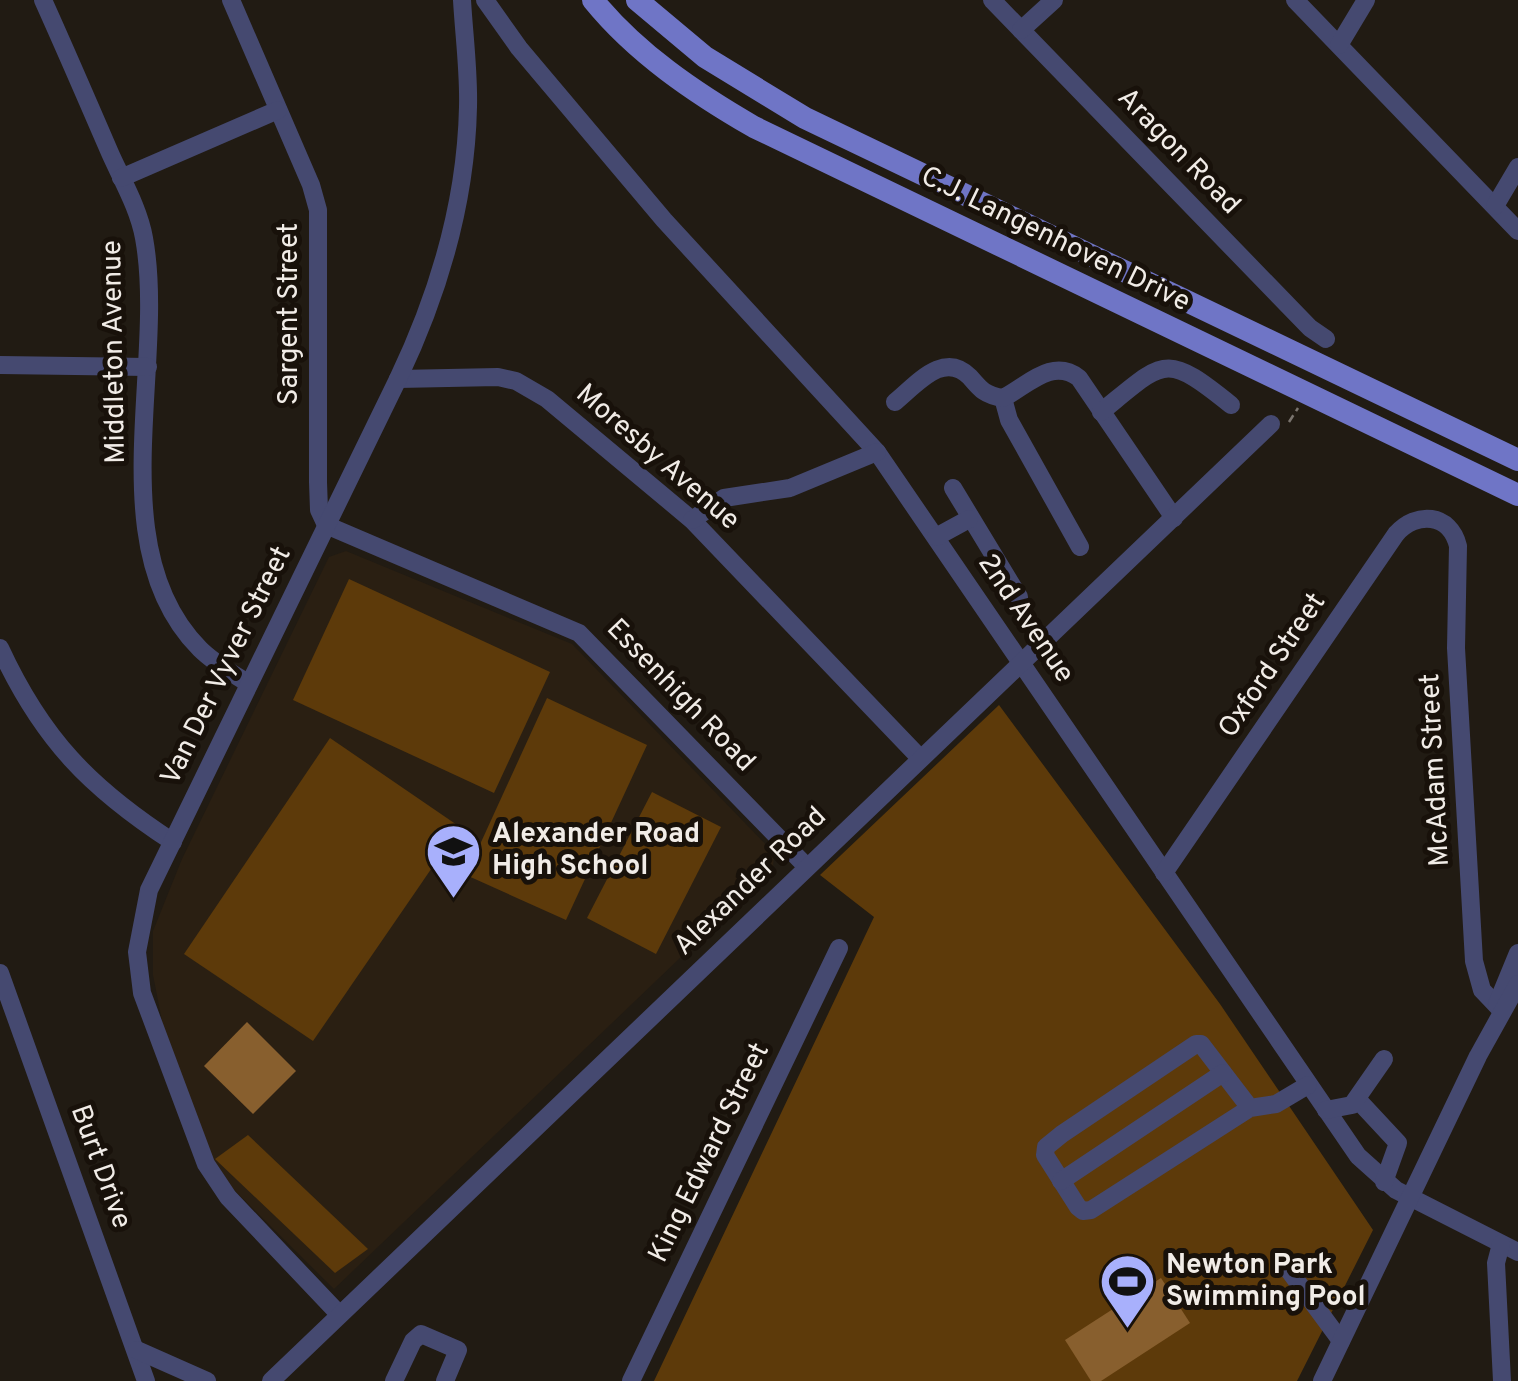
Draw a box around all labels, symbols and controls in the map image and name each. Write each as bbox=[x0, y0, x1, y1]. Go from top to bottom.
street label: Aragon Road bbox=[1109, 81, 1247, 223]
street label: C.J. Langenhoven Drive bbox=[914, 159, 1196, 321]
street label: Sargent Street bbox=[272, 223, 308, 405]
street label: Middleton Avenue bbox=[95, 240, 135, 464]
street label: Moresby Avenue bbox=[568, 377, 746, 539]
street label: Van Der Vyver Street bbox=[154, 541, 300, 791]
street label: 2nd Avenue bbox=[969, 548, 1081, 690]
street label: Oxford Street bbox=[1211, 586, 1335, 746]
street label: Essenhigh Road bbox=[598, 612, 762, 780]
street label: McAdam Street bbox=[1413, 672, 1459, 868]
street label: Alexander Road bbox=[667, 800, 835, 964]
place label: Alexander Road High School bbox=[492, 817, 700, 885]
school or university icon: Alexander Road High School bbox=[423, 821, 483, 900]
street label: King Edward Street bbox=[641, 1037, 779, 1269]
street label: Burt Drive bbox=[61, 1100, 139, 1234]
place label: Newton Park Swimming Pool bbox=[1166, 1248, 1366, 1316]
sports icon: Newton Park Swimming Pool bbox=[1097, 1252, 1157, 1331]

